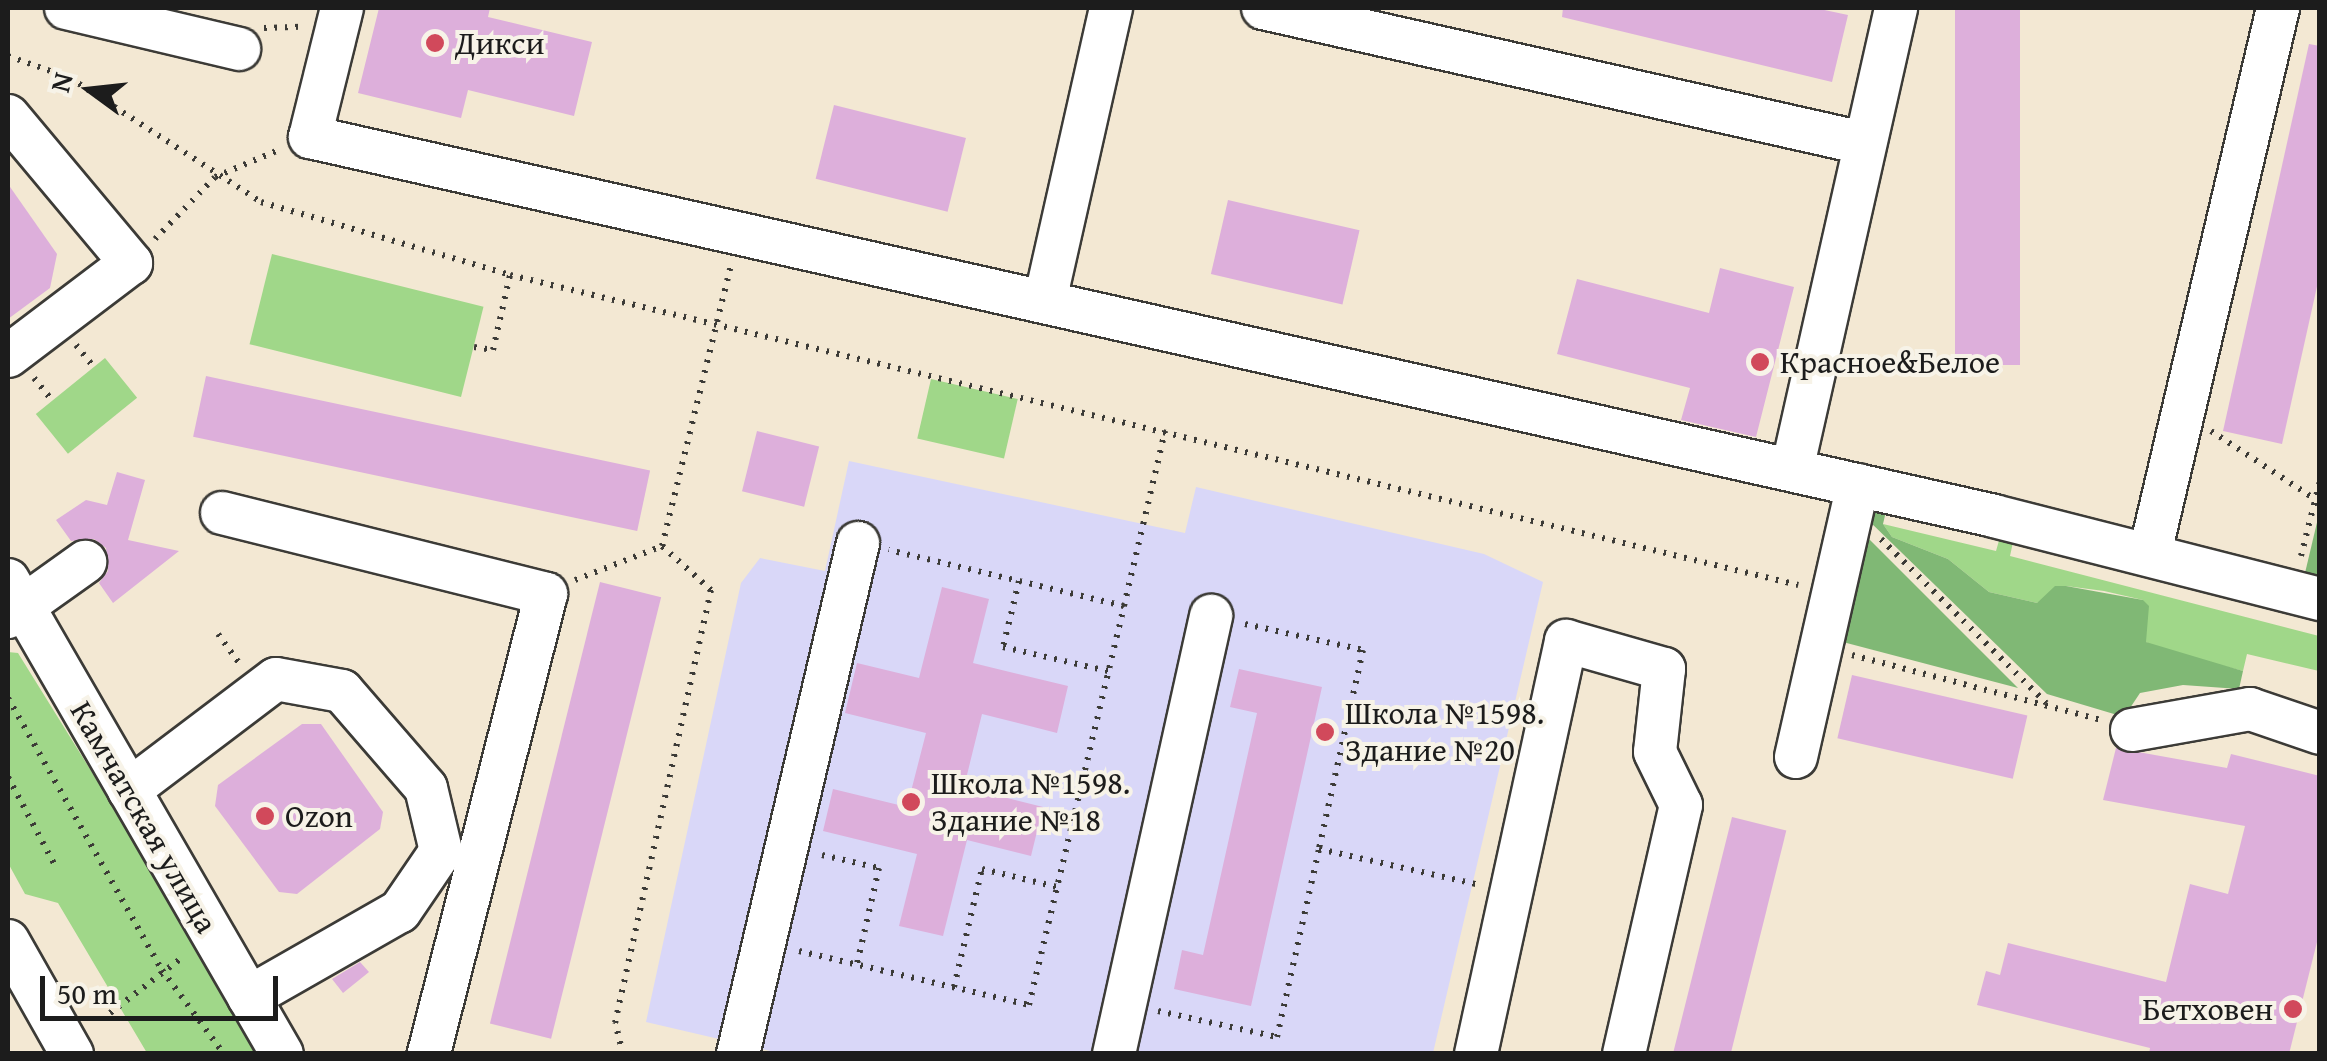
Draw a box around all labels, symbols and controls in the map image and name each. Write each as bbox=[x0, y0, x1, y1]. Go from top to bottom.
place label: Дикси bbox=[455, 24, 544, 62]
marker: Дикси bbox=[424, 32, 446, 54]
north arrow bbox=[40, 40, 140, 140]
text: N bbox=[38, 68, 83, 96]
place label: Красное&Белое bbox=[1780, 343, 2000, 381]
marker: Красное&Белое bbox=[1749, 351, 1771, 373]
street label: Камчатская улица bbox=[62, 694, 226, 940]
place label: Школа №1598. Здание №20 bbox=[1345, 695, 1544, 770]
marker: Школа №1598. Здание №20 bbox=[1314, 721, 1336, 743]
place label: Школа №1598. Здание №18 bbox=[931, 765, 1130, 840]
marker: Школа №1598. Здание №18 bbox=[900, 791, 922, 813]
place label: Ozon bbox=[285, 797, 353, 835]
marker: Ozon bbox=[254, 805, 276, 827]
scale bar bbox=[45, 956, 282, 1018]
text: 50 m bbox=[57, 971, 117, 1015]
place label: Бетховен bbox=[2143, 990, 2273, 1028]
marker: Бетховен bbox=[2282, 998, 2304, 1020]

